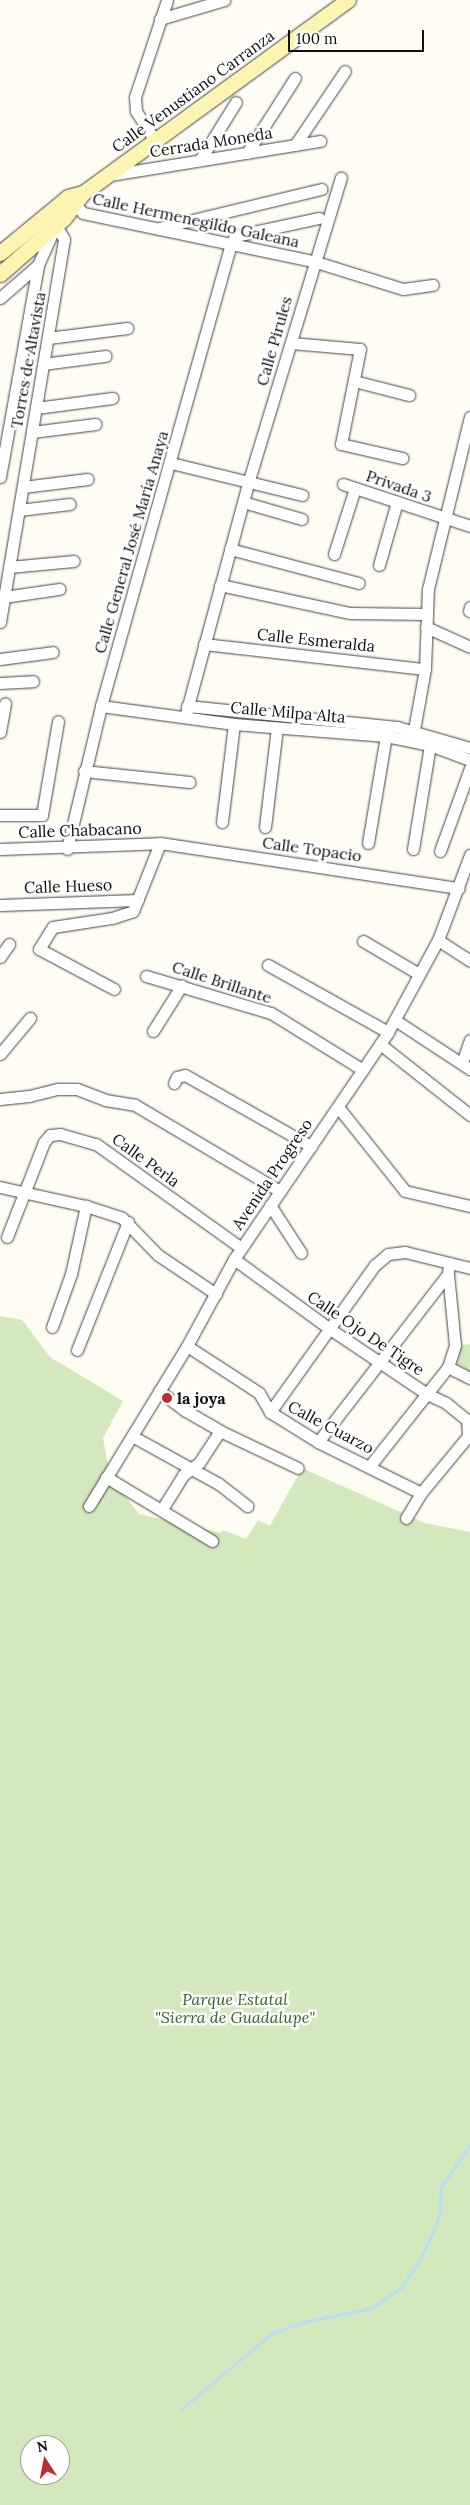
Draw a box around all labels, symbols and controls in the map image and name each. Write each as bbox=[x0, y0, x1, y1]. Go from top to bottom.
scale bar bbox=[290, 20, 426, 52]
street label: Calle Venustiano Carranza bbox=[108, 26, 278, 156]
text: 100 m bbox=[296, 29, 337, 48]
street label: Cerrada Moneda bbox=[148, 123, 274, 161]
street label: Calle Hermenegildo Galeana bbox=[91, 189, 301, 251]
street label: Torres de Altavista bbox=[7, 290, 49, 430]
street label: Calle Pirules bbox=[252, 294, 296, 388]
street label: Calle General José María Anaya bbox=[90, 428, 172, 656]
street label: Privada 3 bbox=[364, 466, 434, 506]
street label: Calle Esmeralda bbox=[256, 624, 376, 656]
street label: Calle Milpa Alta bbox=[230, 697, 346, 727]
street label: Calle Chabacano bbox=[18, 818, 142, 842]
street label: Calle Topacio bbox=[261, 833, 363, 865]
street label: Calle Hueso bbox=[24, 875, 112, 897]
street label: Calle Brillante bbox=[170, 957, 274, 1007]
street label: Avenida Progreso bbox=[228, 1115, 316, 1233]
street label: Calle Perla bbox=[109, 1129, 183, 1191]
street label: Calle Ojo De Tigre bbox=[304, 1287, 428, 1379]
place label: la joya bbox=[177, 1388, 226, 1408]
marker: la joya bbox=[161, 1392, 173, 1404]
street label: Calle Cuarzo bbox=[285, 1396, 377, 1458]
park label: Parque Estatal "Sierra de Guadalupe" bbox=[155, 1989, 315, 2027]
north arrow bbox=[20, 2435, 70, 2485]
text: N bbox=[35, 2436, 49, 2456]

